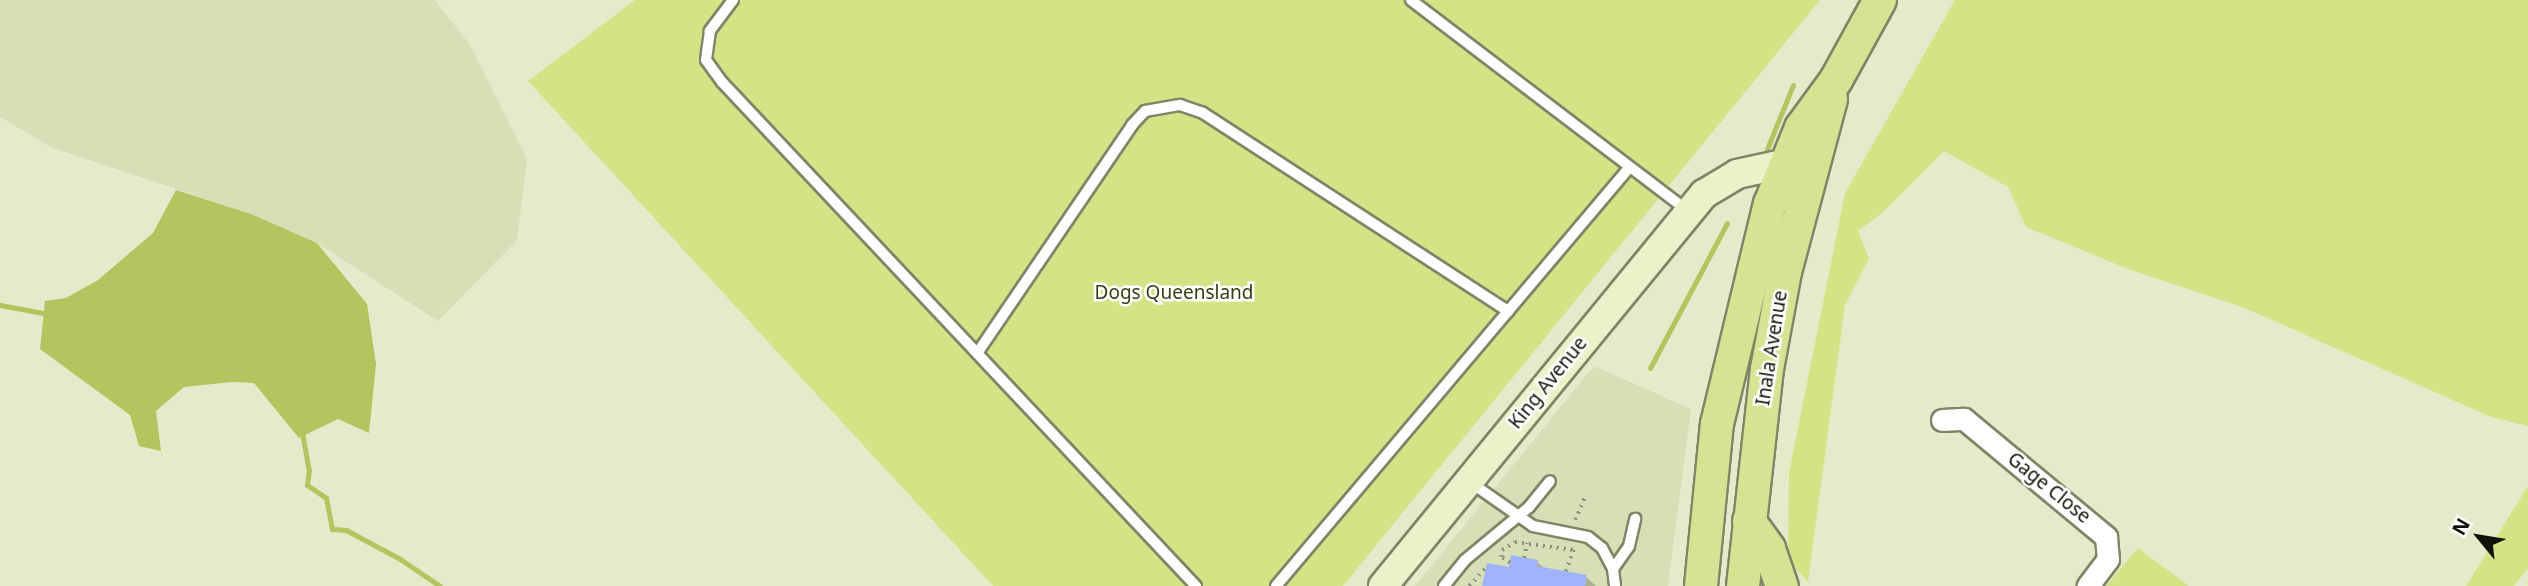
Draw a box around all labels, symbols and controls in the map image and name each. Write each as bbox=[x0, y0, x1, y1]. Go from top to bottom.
park label: Dogs Queensland bbox=[1095, 282, 1253, 304]
street label: Inala Avenue bbox=[1752, 289, 1792, 407]
street label: King Avenue bbox=[1504, 332, 1592, 434]
street label: Gage Close bbox=[2003, 448, 2095, 528]
north arrow bbox=[2444, 502, 2514, 572]
text: N bbox=[2446, 513, 2476, 540]

